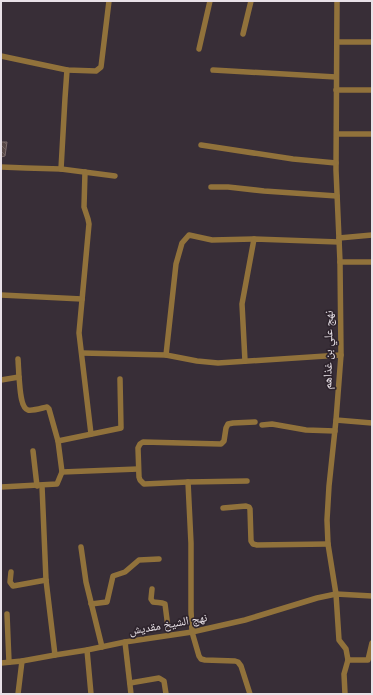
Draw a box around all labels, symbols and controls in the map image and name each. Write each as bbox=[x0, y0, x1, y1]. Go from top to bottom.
street label: نهج علي بن غذاهم bbox=[320, 310, 339, 390]
street label: نهج الشيخ مقديش bbox=[128, 610, 208, 638]

